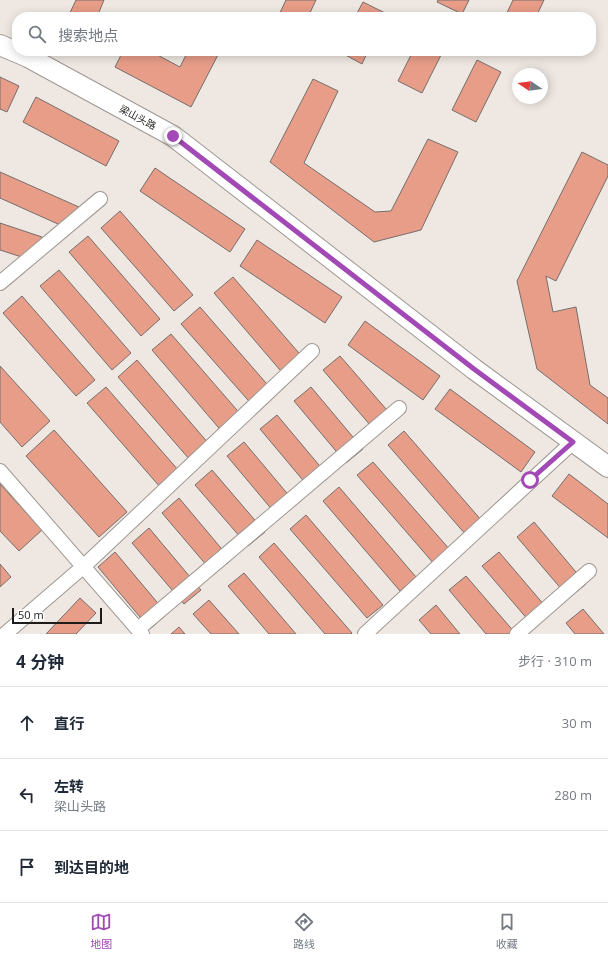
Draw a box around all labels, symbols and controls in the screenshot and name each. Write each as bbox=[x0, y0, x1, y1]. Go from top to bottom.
search box bbox=[12, 12, 596, 56]
icon: search bbox=[26, 23, 48, 45]
text: 搜索地点 bbox=[58, 25, 118, 45]
north arrow bbox=[512, 68, 548, 104]
street label: 梁山头路 bbox=[117, 101, 159, 133]
route end bbox=[164, 127, 182, 145]
route start bbox=[521, 471, 539, 489]
scale bar bbox=[12, 606, 102, 625]
text: 50 m bbox=[18, 607, 44, 622]
text: 4 分钟 bbox=[16, 650, 64, 673]
text: 步行 · 310 m bbox=[518, 652, 592, 670]
icon: ahead bbox=[16, 712, 38, 734]
text: 直行 bbox=[54, 713, 84, 733]
text: 30 m bbox=[562, 714, 592, 732]
text: 左转 bbox=[54, 776, 84, 796]
icon: left bbox=[16, 784, 38, 806]
text: 280 m bbox=[554, 786, 592, 804]
text: 梁山头路 bbox=[54, 797, 106, 815]
icon: arrive bbox=[16, 856, 38, 878]
text: 到达目的地 bbox=[54, 857, 129, 877]
tab: 地图 bbox=[90, 911, 112, 951]
tab: 路线 bbox=[293, 911, 315, 951]
tab: 收藏 bbox=[496, 911, 518, 951]

